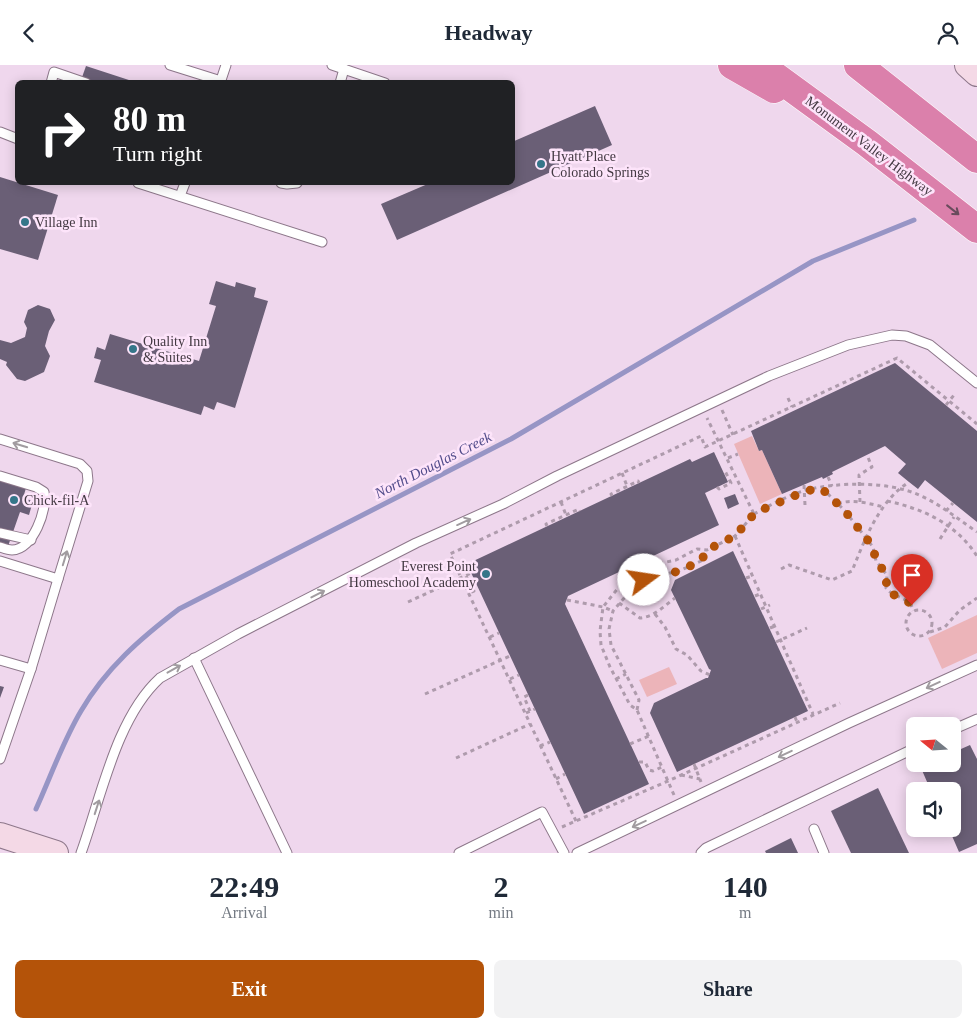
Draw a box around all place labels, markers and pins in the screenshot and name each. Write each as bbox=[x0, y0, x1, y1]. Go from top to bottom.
place label: Hyatt Place Colorado Springs bbox=[551, 149, 649, 180]
marker: Hyatt Place Colorado Springs bbox=[535, 158, 547, 170]
place label: Village Inn bbox=[35, 215, 98, 230]
marker: Village Inn bbox=[19, 216, 31, 228]
place label: Quality Inn & Suites bbox=[143, 334, 207, 365]
marker: Quality Inn & Suites bbox=[127, 343, 139, 355]
place label: Chick-fil-A bbox=[24, 493, 90, 508]
marker: Chick-fil-A bbox=[8, 494, 20, 506]
pin bbox=[891, 554, 933, 605]
place label: Everest Point Homeschool Academy bbox=[349, 559, 476, 590]
marker: Everest Point Homeschool Academy bbox=[480, 568, 492, 580]

